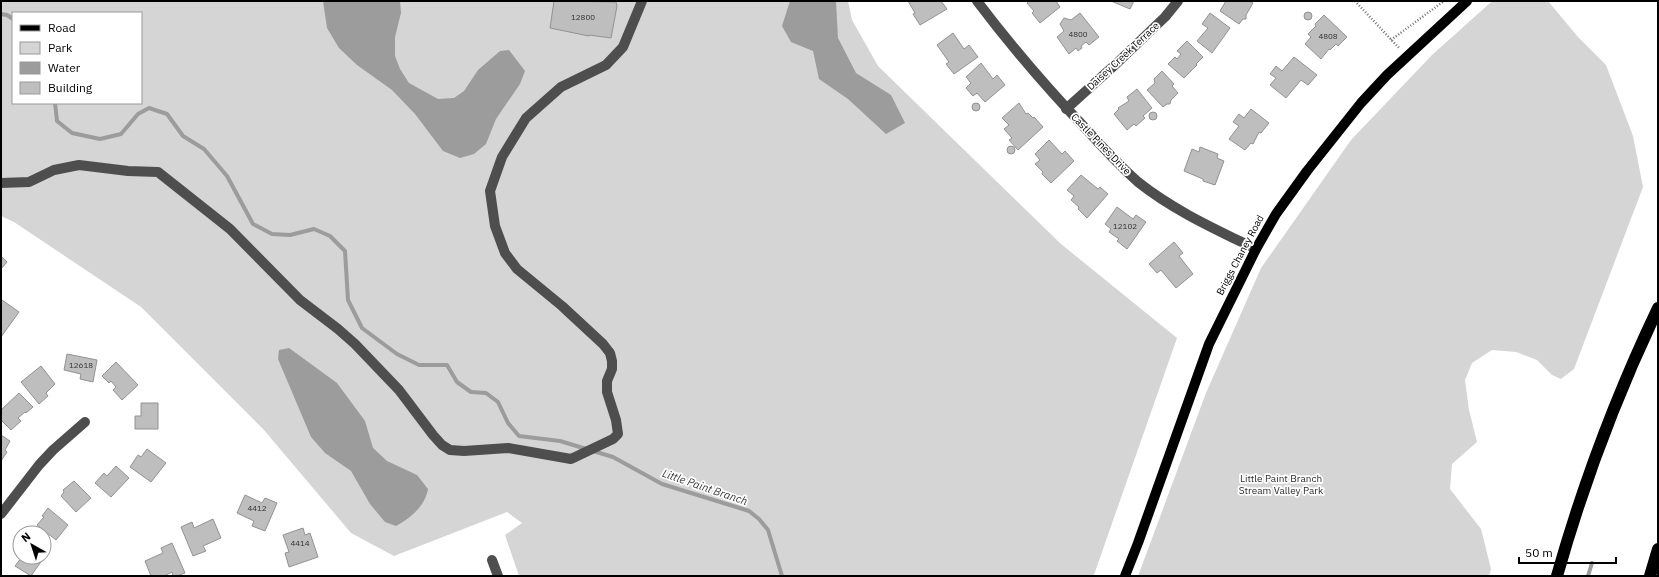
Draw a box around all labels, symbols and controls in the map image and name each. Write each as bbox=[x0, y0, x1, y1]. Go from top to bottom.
legend bbox=[12, 12, 142, 104]
house number: 12800 bbox=[571, 12, 595, 22]
street label: Daisey Creek Terrace bbox=[1084, 19, 1162, 93]
text: Road bbox=[48, 20, 76, 35]
house number: 4800 bbox=[1068, 29, 1088, 39]
house number: 4808 bbox=[1318, 31, 1338, 41]
text: Park bbox=[48, 40, 73, 55]
text: Water bbox=[48, 60, 81, 75]
text: Building bbox=[48, 80, 93, 95]
street label: Castle Pines Drive bbox=[1068, 110, 1134, 178]
street label: Briggs Chaney Road bbox=[1213, 213, 1267, 297]
house number: 12102 bbox=[1113, 221, 1137, 231]
house number: 12618 bbox=[69, 360, 93, 370]
water label: Little Paint Branch bbox=[660, 466, 750, 508]
park label: Little Paint Branch Stream Valley Park bbox=[1239, 472, 1324, 497]
house number: 4412 bbox=[247, 503, 267, 513]
north arrow bbox=[12, 525, 52, 565]
text: N bbox=[18, 529, 33, 545]
house number: 4414 bbox=[290, 538, 310, 548]
scale bar bbox=[1519, 539, 1616, 565]
text: 50 m bbox=[1525, 545, 1553, 560]

